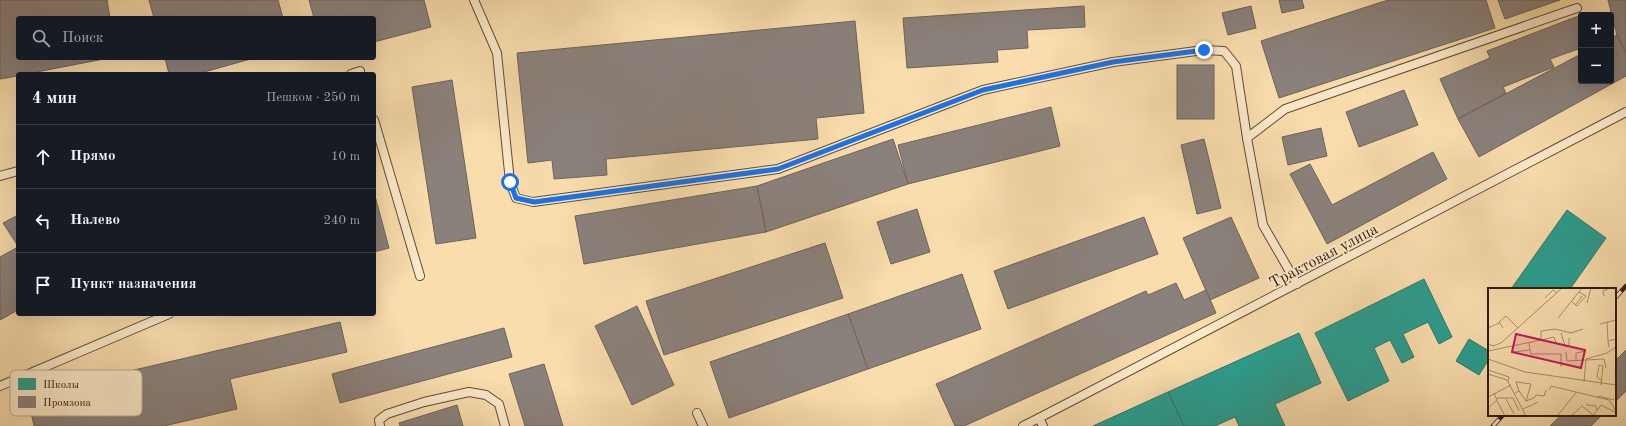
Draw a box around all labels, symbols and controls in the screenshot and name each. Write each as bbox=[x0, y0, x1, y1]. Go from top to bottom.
map controls bbox=[1578, 12, 1614, 84]
button: + bbox=[1578, 12, 1614, 48]
search box bbox=[16, 16, 376, 60]
icon: search bbox=[30, 27, 52, 49]
text: Поиск bbox=[62, 31, 103, 46]
route end bbox=[1195, 41, 1213, 59]
button: − bbox=[1578, 48, 1614, 84]
text: 4 мин bbox=[32, 90, 77, 107]
text: Пешком · 250 m bbox=[266, 91, 360, 104]
icon: ahead bbox=[32, 146, 54, 168]
text: Прямо bbox=[70, 149, 116, 164]
text: 10 m bbox=[331, 150, 360, 163]
route start bbox=[501, 173, 519, 191]
icon: left bbox=[32, 210, 54, 232]
text: Налево bbox=[70, 213, 120, 228]
text: 240 m bbox=[323, 214, 360, 227]
street label: Трактовая улица bbox=[1267, 221, 1381, 292]
icon: arrive bbox=[32, 274, 54, 296]
text: Пункт назначения bbox=[70, 277, 197, 292]
inset map bbox=[1488, 288, 1616, 416]
legend bbox=[10, 370, 142, 416]
text: Школы bbox=[43, 380, 79, 391]
text: Промзона bbox=[43, 398, 91, 409]

